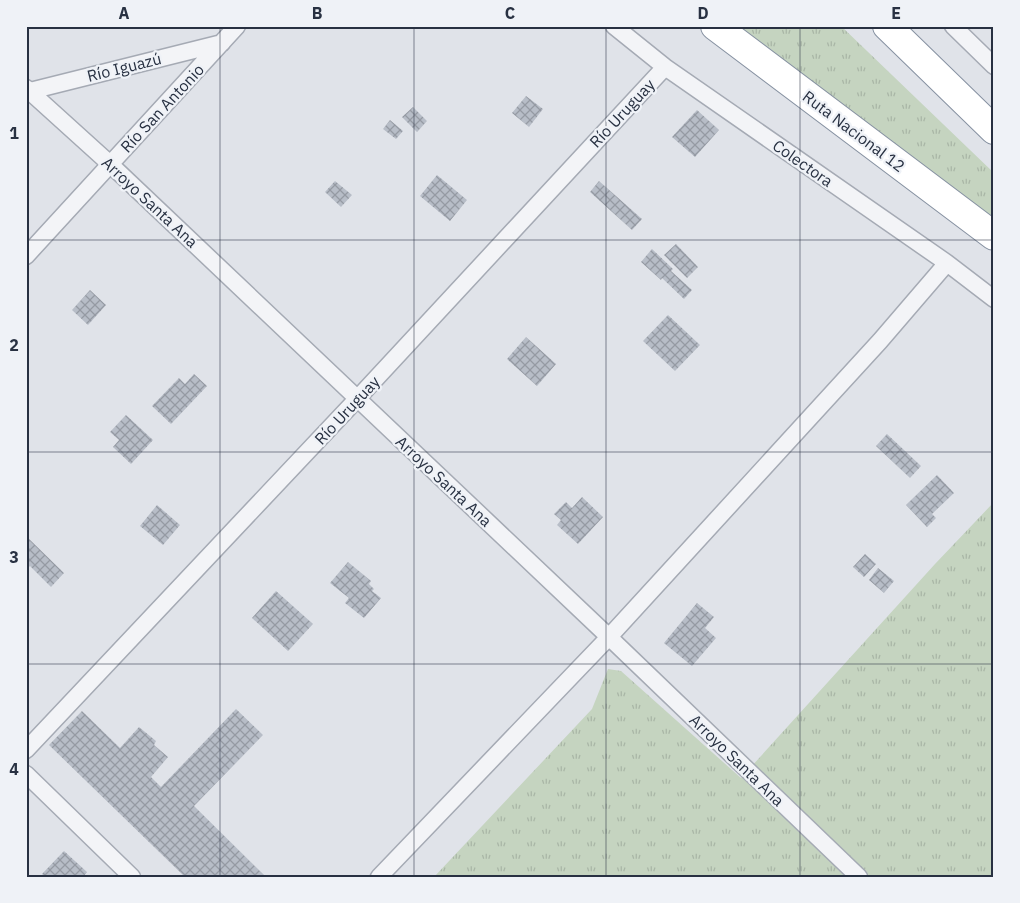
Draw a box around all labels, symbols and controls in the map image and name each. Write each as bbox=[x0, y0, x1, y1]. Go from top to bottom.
text: A bbox=[119, 3, 130, 23]
text: B bbox=[312, 3, 323, 23]
text: C bbox=[505, 3, 515, 23]
text: D bbox=[697, 3, 709, 23]
text: E bbox=[891, 3, 901, 23]
street label: Río Iguazú bbox=[85, 48, 163, 86]
street label: Río San Antonio bbox=[116, 60, 208, 156]
street label: Río Uruguay bbox=[585, 74, 659, 152]
street label: Ruta Nacional 12 bbox=[799, 86, 909, 176]
text: 1 bbox=[9, 123, 19, 143]
street label: Colectora bbox=[769, 135, 837, 191]
street label: Arroyo Santa Ana bbox=[98, 152, 203, 252]
text: 2 bbox=[9, 335, 19, 355]
street label: Río Uruguay bbox=[310, 371, 384, 449]
street label: Arroyo Santa Ana bbox=[392, 431, 497, 531]
text: 3 bbox=[9, 547, 19, 567]
street label: Arroyo Santa Ana bbox=[685, 710, 789, 811]
text: 4 bbox=[9, 759, 19, 779]

